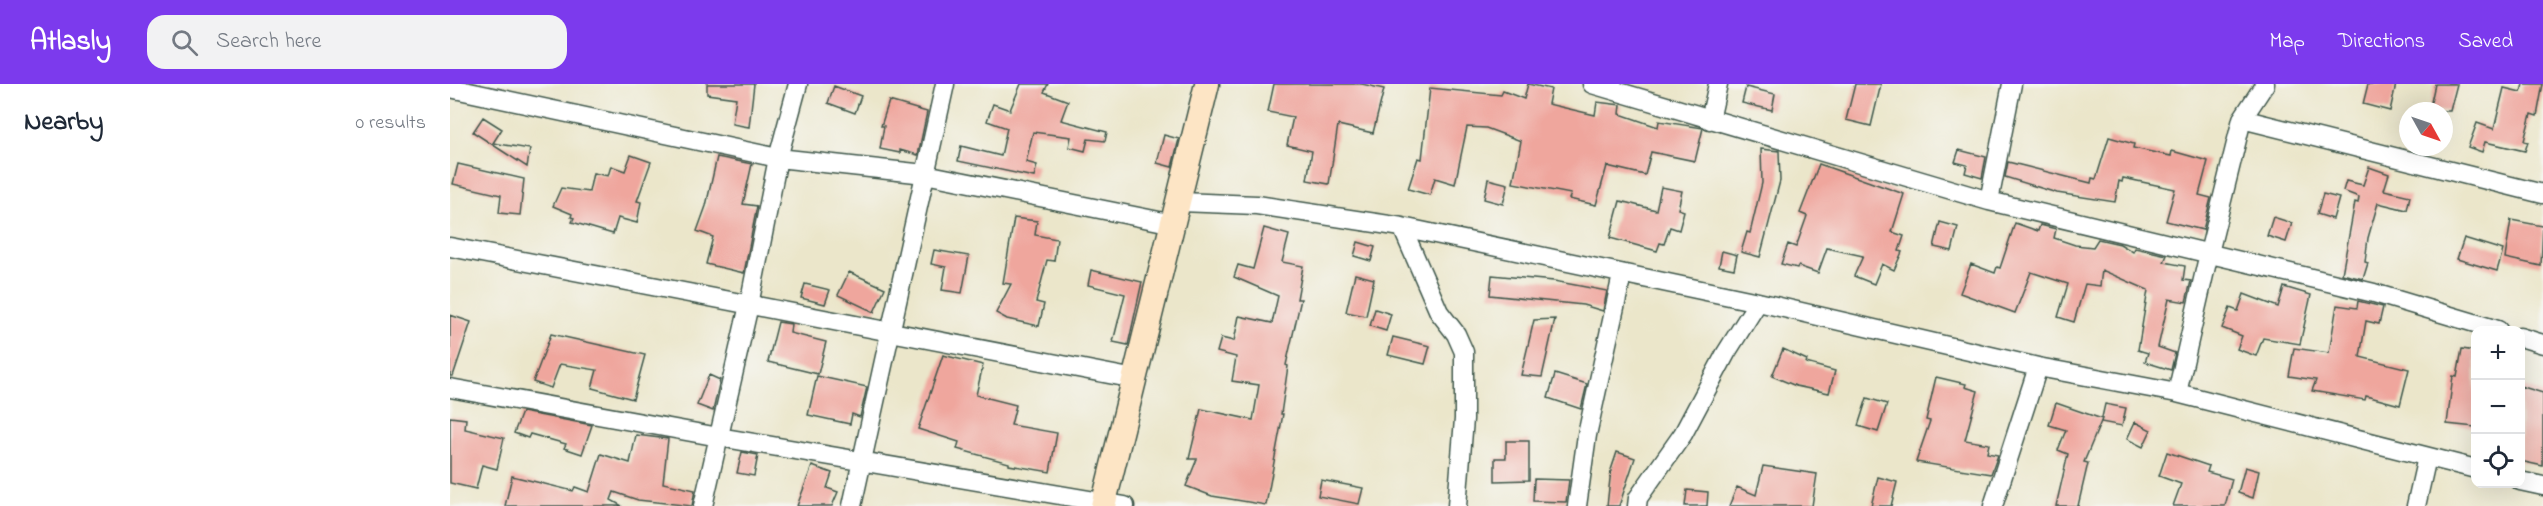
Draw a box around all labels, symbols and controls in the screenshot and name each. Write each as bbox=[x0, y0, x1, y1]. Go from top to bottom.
search box bbox=[147, 15, 567, 69]
text: Atlasly bbox=[30, 22, 111, 63]
icon: search bbox=[168, 26, 201, 59]
text: Search here bbox=[216, 26, 321, 58]
text: Map bbox=[2269, 27, 2305, 57]
text: Directions bbox=[2338, 27, 2425, 57]
text: Saved bbox=[2458, 27, 2513, 57]
north arrow bbox=[2399, 102, 2453, 156]
text: Nearby bbox=[24, 104, 103, 142]
text: 0 results bbox=[355, 109, 426, 138]
map controls bbox=[2471, 326, 2525, 488]
button: + bbox=[2471, 326, 2525, 380]
button: − bbox=[2471, 380, 2525, 434]
button: locate bbox=[2471, 434, 2525, 488]

